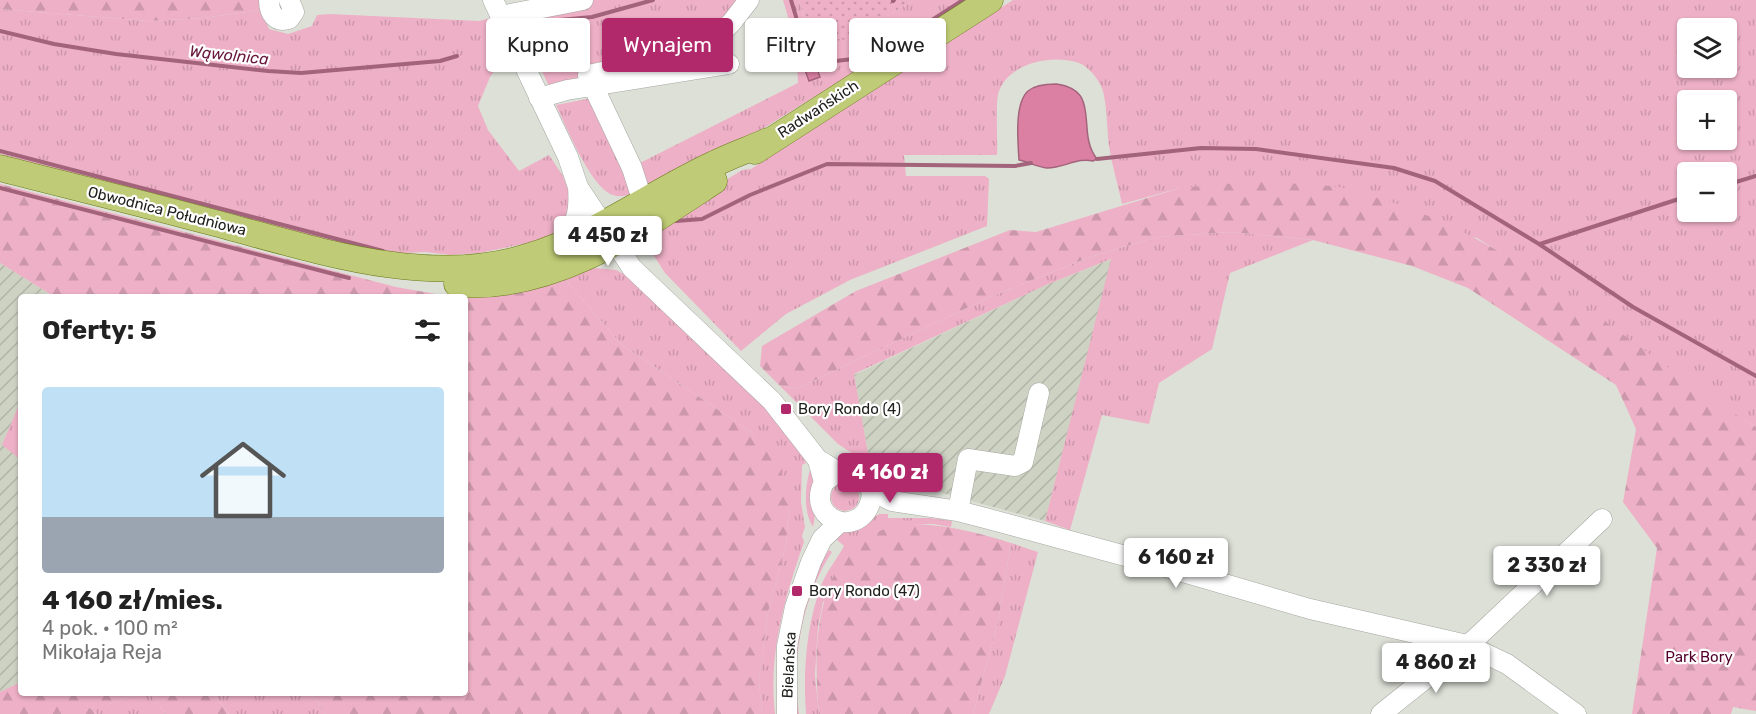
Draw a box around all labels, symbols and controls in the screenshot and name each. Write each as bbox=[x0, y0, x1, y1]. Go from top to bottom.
chip: Kupno bbox=[486, 18, 590, 72]
chip: Wynajem bbox=[602, 18, 733, 72]
chip: Filtry bbox=[745, 18, 837, 72]
chip: Nowe bbox=[849, 18, 946, 72]
map controls bbox=[1677, 18, 1737, 222]
button: layers bbox=[1677, 18, 1737, 78]
water label: Wąwolnica bbox=[188, 41, 270, 70]
street label: Radwańskich bbox=[774, 76, 862, 142]
button: + bbox=[1677, 90, 1737, 150]
button: − bbox=[1677, 162, 1737, 222]
street label: Obwodnica Południowa bbox=[86, 183, 248, 239]
pin: 4 450 zł bbox=[546, 216, 670, 267]
text: 4 450 zł bbox=[568, 223, 648, 247]
icon: filters bbox=[411, 314, 444, 347]
text: Oferty: 5 bbox=[42, 315, 157, 346]
place label: Bory Rondo (4) bbox=[798, 400, 901, 418]
marker: Bory Rondo (4) bbox=[779, 402, 793, 416]
icon: home bbox=[189, 426, 297, 534]
pin: 4 160 zł bbox=[828, 453, 952, 504]
text: 4 160 zł bbox=[852, 460, 928, 484]
pin: 6 160 zł bbox=[1114, 538, 1238, 589]
text: 6 160 zł bbox=[1138, 545, 1214, 569]
pin: 2 330 zł bbox=[1485, 546, 1609, 597]
text: 2 330 zł bbox=[1507, 553, 1587, 577]
place label: Bory Rondo (47) bbox=[809, 582, 920, 600]
marker: Bory Rondo (47) bbox=[790, 584, 804, 598]
text: 4 160 zł/mies. bbox=[42, 585, 223, 616]
text: 4 pok. · 100 m² bbox=[42, 616, 178, 640]
street label: Bielańska bbox=[778, 631, 800, 699]
text: Mikołaja Reja bbox=[42, 640, 162, 664]
pin: 4 860 zł bbox=[1374, 643, 1498, 694]
park label: Park Bory bbox=[1665, 648, 1733, 666]
text: 4 860 zł bbox=[1396, 650, 1476, 674]

